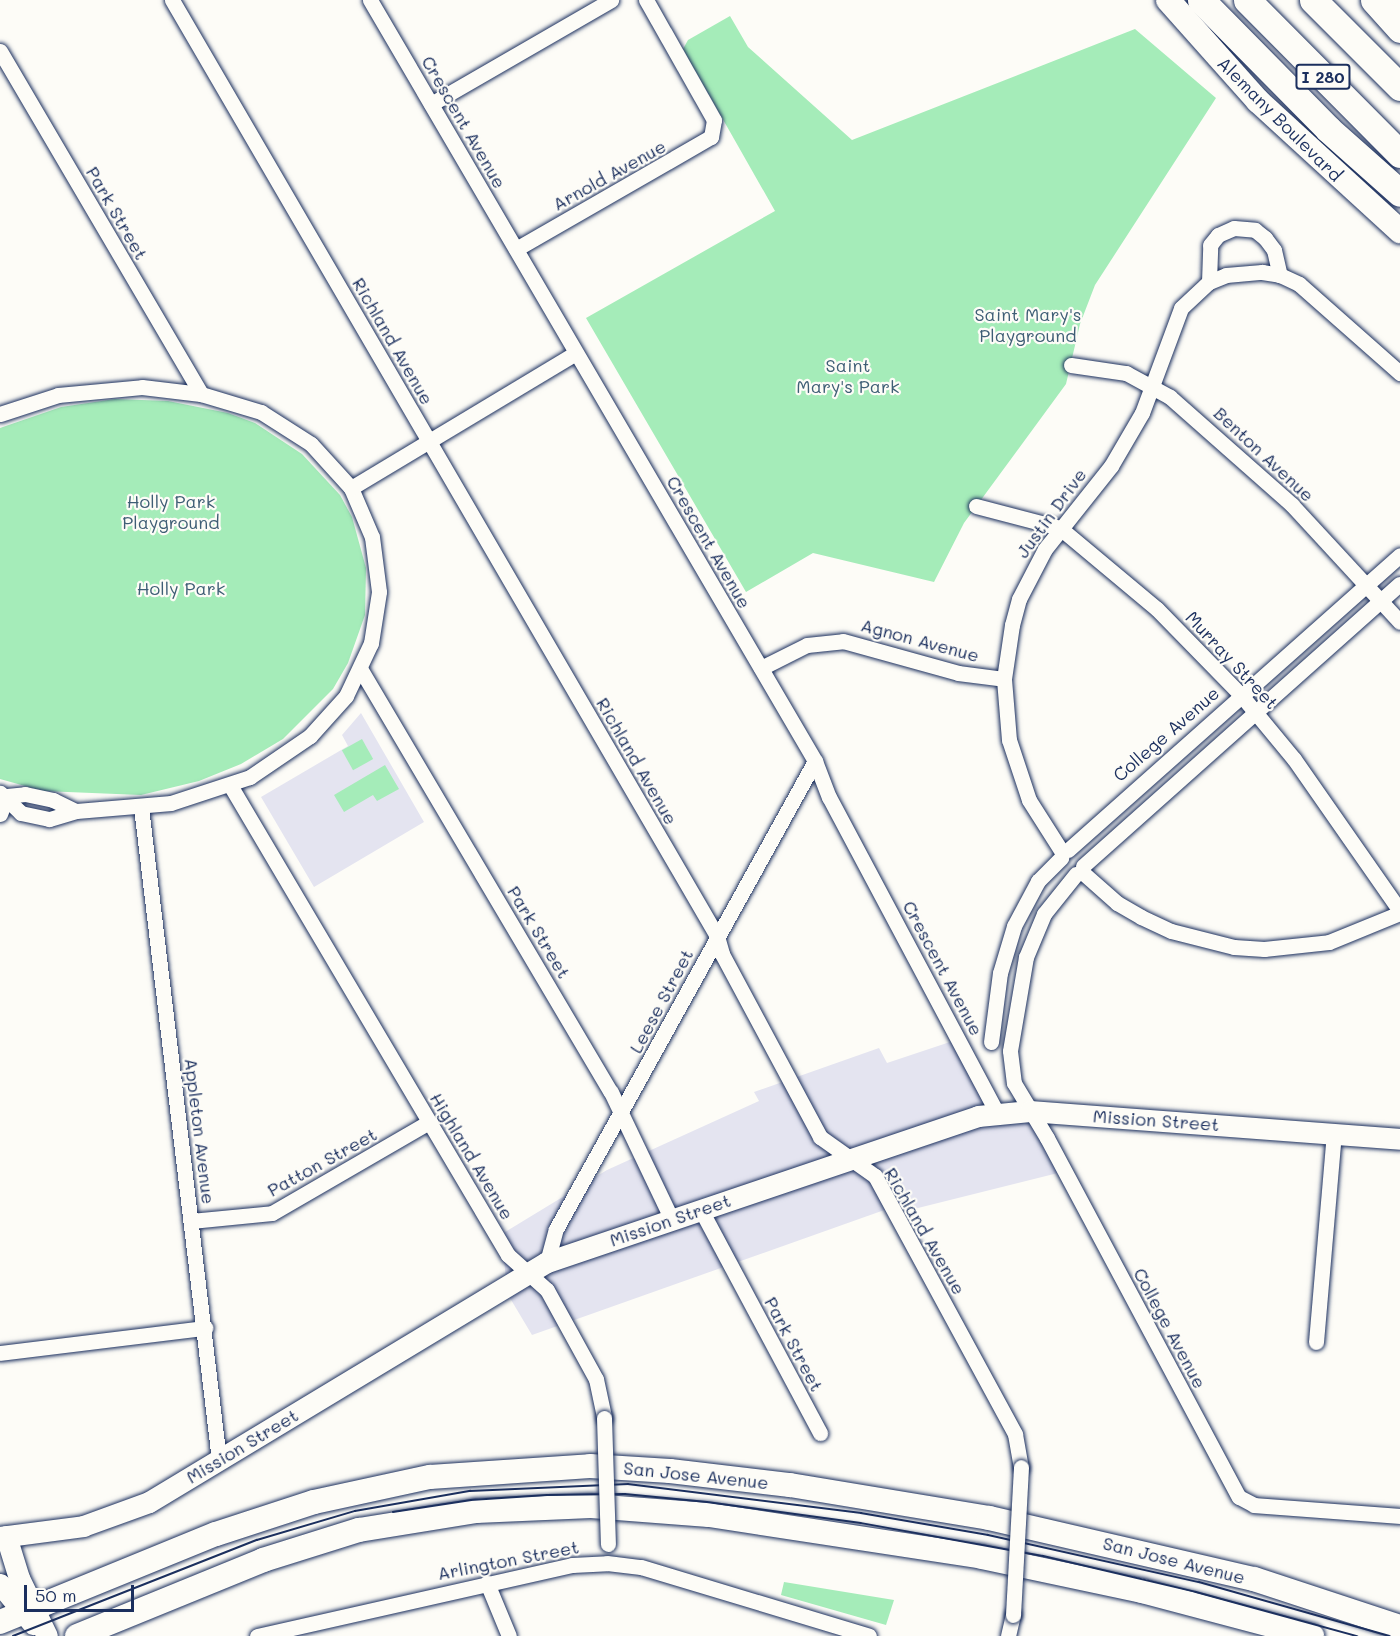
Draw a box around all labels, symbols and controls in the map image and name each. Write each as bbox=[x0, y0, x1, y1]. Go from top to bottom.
street label: Crescent Avenue bbox=[417, 52, 511, 192]
street label: Alemany Boulevard bbox=[1213, 52, 1347, 186]
road number: I 280 bbox=[1294, 64, 1352, 90]
street label: Arnold Avenue bbox=[549, 135, 669, 215]
street label: Park Street bbox=[82, 163, 152, 263]
street label: Richland Avenue bbox=[348, 274, 438, 408]
park label: Saint Mary's Playground bbox=[974, 304, 1082, 346]
park label: Saint Mary's Park bbox=[796, 355, 900, 398]
street label: Benton Avenue bbox=[1209, 402, 1319, 506]
street label: Justin Drive bbox=[1011, 464, 1091, 562]
street label: Crescent Avenue bbox=[662, 472, 756, 612]
park label: Holly Park Playground bbox=[122, 491, 220, 534]
park label: Holly Park bbox=[137, 577, 225, 599]
street label: Murray Street bbox=[1181, 607, 1283, 713]
street label: Agnon Avenue bbox=[858, 614, 982, 666]
street label: College Avenue bbox=[1109, 682, 1223, 786]
street label: Richland Avenue bbox=[592, 694, 682, 828]
street label: Park Street bbox=[503, 882, 575, 982]
street label: Crescent Avenue bbox=[898, 897, 988, 1039]
street label: Leese Street bbox=[625, 945, 697, 1057]
street label: Appleton Avenue bbox=[180, 1057, 220, 1205]
street label: Highland Avenue bbox=[426, 1089, 518, 1223]
street label: Mission Street bbox=[1092, 1105, 1220, 1135]
street label: Patton Street bbox=[264, 1123, 380, 1201]
street label: Richland Avenue bbox=[880, 1164, 970, 1298]
street label: Mission Street bbox=[607, 1189, 733, 1251]
street label: College Avenue bbox=[1129, 1264, 1211, 1392]
street label: Park Street bbox=[760, 1293, 828, 1395]
street label: Mission Street bbox=[182, 1404, 302, 1488]
street label: San Jose Avenue bbox=[622, 1457, 770, 1493]
street label: San Jose Avenue bbox=[1101, 1532, 1247, 1588]
street label: Arlington Street bbox=[435, 1536, 581, 1584]
scale bar bbox=[27, 1573, 136, 1611]
text: 50 m bbox=[35, 1583, 77, 1607]

